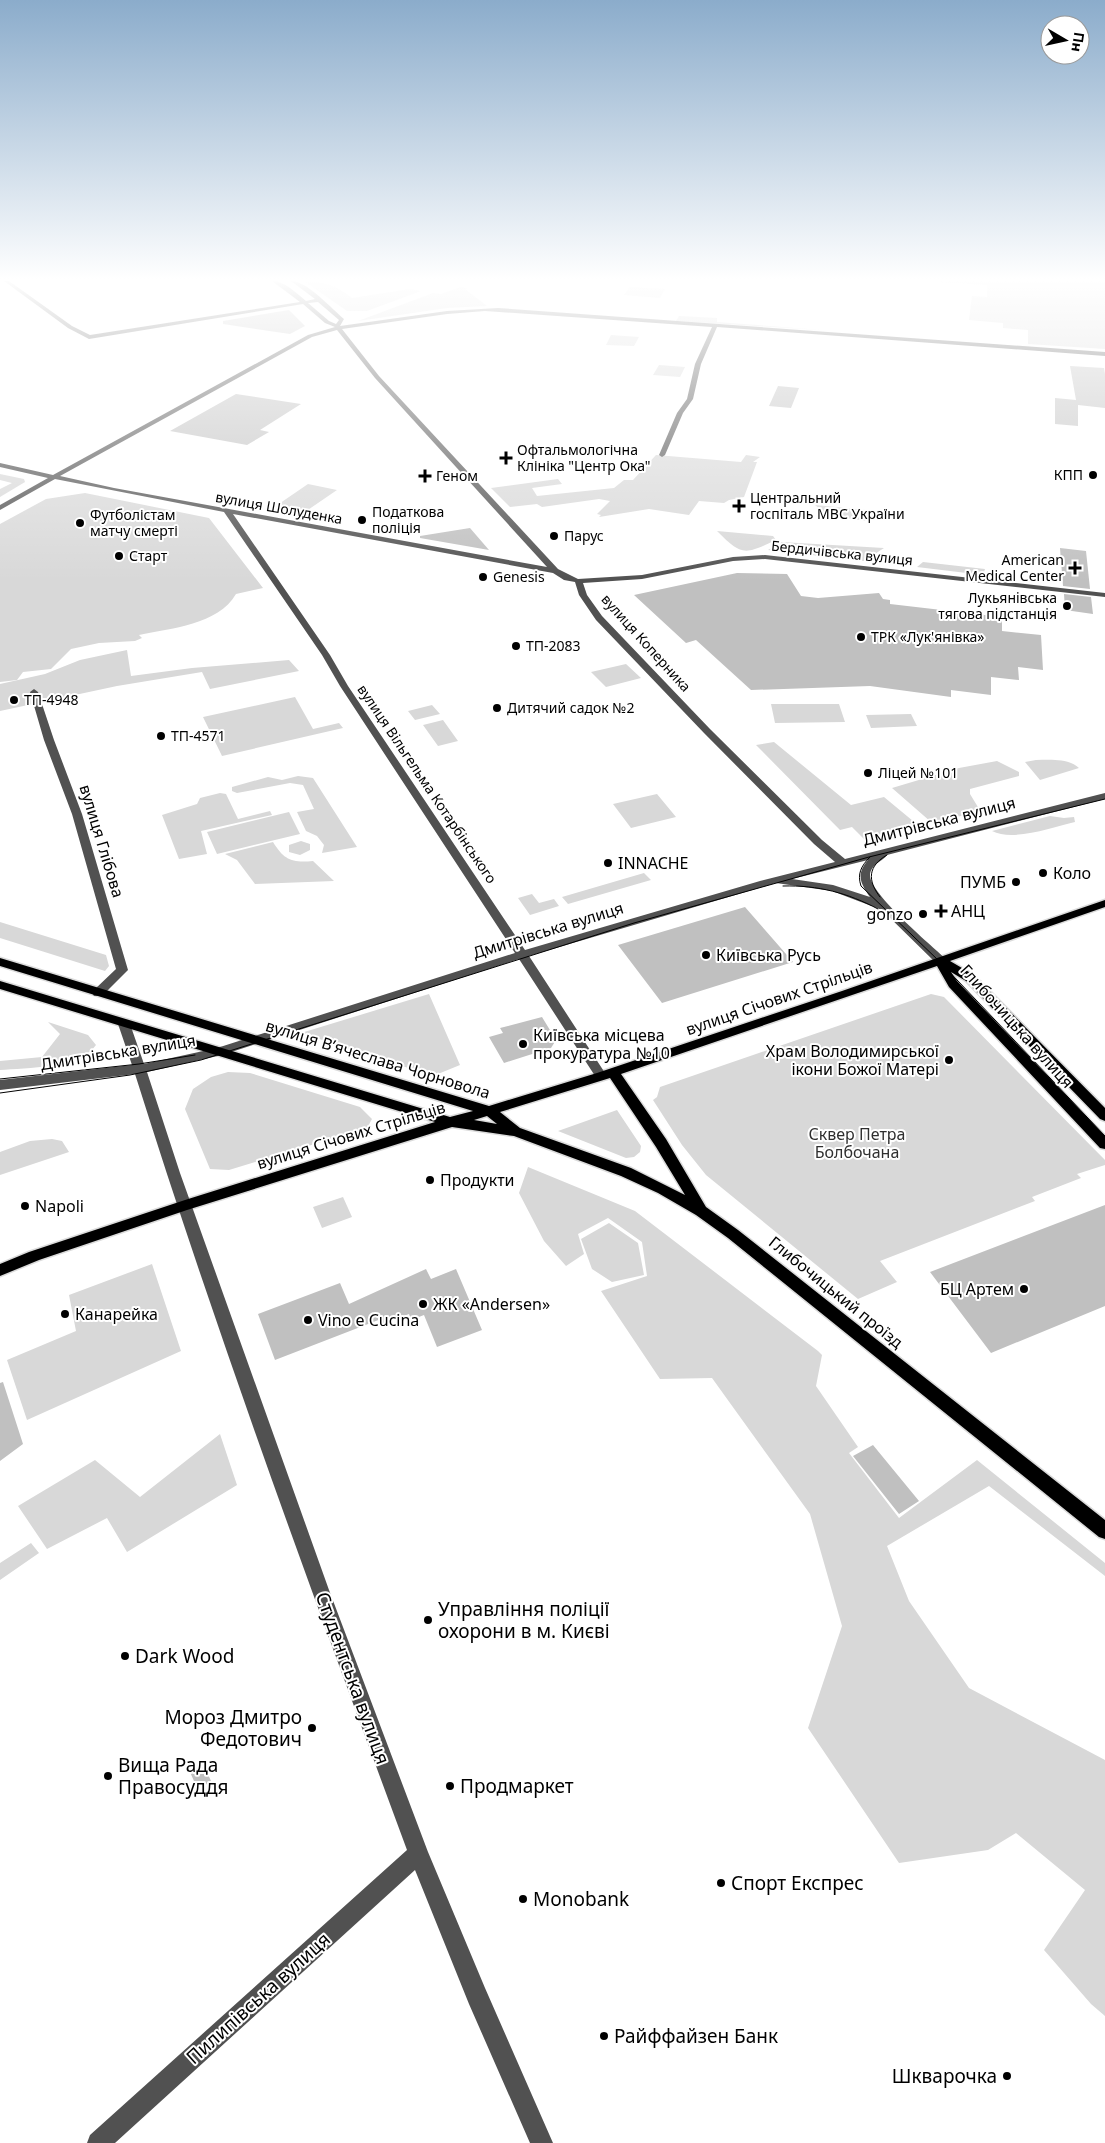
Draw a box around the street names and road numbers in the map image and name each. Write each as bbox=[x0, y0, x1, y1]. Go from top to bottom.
street label: вулиця Шолуденка bbox=[214, 487, 344, 528]
street label: Бердичівська вулиця bbox=[770, 536, 914, 569]
street label: вулиця Коперника bbox=[597, 590, 695, 696]
street label: вулиця Вільгельма Котарбінського bbox=[354, 681, 501, 887]
street label: вулиця Глібова bbox=[74, 782, 130, 900]
street label: Дмитрівська вулиця bbox=[860, 791, 1018, 851]
street label: Дмитрівська вулиця bbox=[470, 897, 626, 963]
street label: вулиця Січових Стрільців bbox=[683, 956, 875, 1040]
street label: Глибочицька вулиця bbox=[955, 959, 1079, 1093]
street label: вулиця Вʼячеслава Чорновола bbox=[263, 1014, 493, 1104]
street label: Дмитрівська вулиця bbox=[39, 1029, 197, 1075]
street label: вулиця Січових Стрільців bbox=[254, 1096, 448, 1174]
street label: Глибочицький проїзд bbox=[764, 1231, 908, 1353]
street label: Студентська вулиця bbox=[310, 1588, 396, 1768]
street label: Пилипівська вулиця bbox=[180, 1926, 336, 2070]

